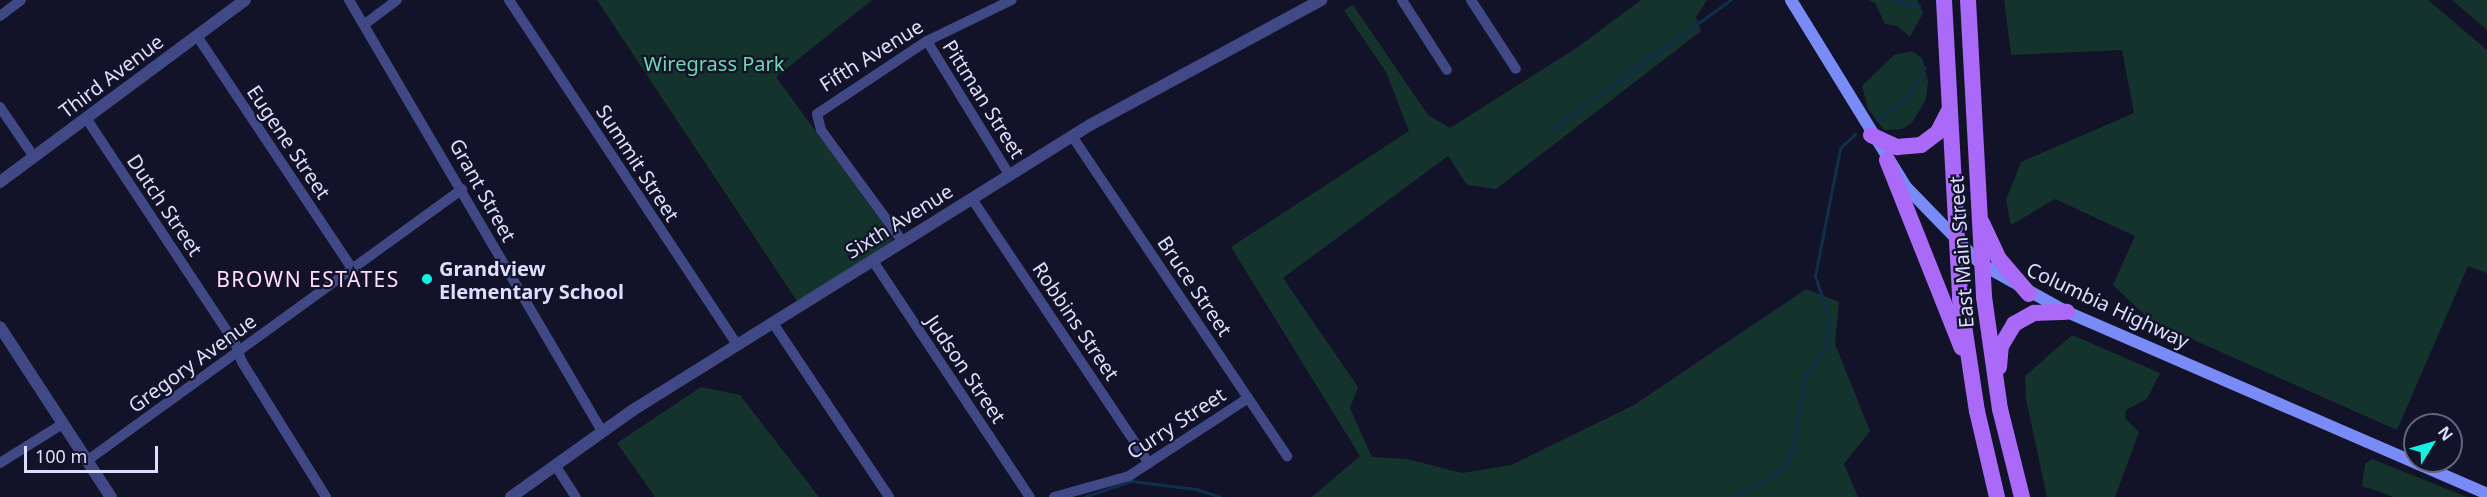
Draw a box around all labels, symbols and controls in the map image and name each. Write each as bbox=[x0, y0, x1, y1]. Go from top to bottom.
street label: Fifth Avenue bbox=[815, 14, 927, 96]
street label: Third Avenue bbox=[54, 29, 168, 123]
street label: Pittman Street bbox=[938, 35, 1030, 163]
park label: Wiregrass Park bbox=[644, 51, 784, 75]
street label: Eugene Street bbox=[242, 81, 336, 203]
street label: Summit Street bbox=[591, 100, 685, 226]
street label: Grant Street bbox=[445, 134, 521, 246]
street label: Dutch Street bbox=[122, 150, 208, 260]
street label: East Main Street bbox=[1944, 175, 1978, 329]
street label: Sixth Avenue bbox=[841, 179, 957, 263]
street label: Bruce Street bbox=[1153, 231, 1237, 341]
place label: Grandview Elementary School bbox=[439, 256, 624, 303]
street label: Robbins Street bbox=[1028, 257, 1124, 385]
street label: Columbia Highway bbox=[2023, 257, 2193, 353]
district label: BROWN ESTATES bbox=[216, 266, 400, 292]
marker: Grandview Elementary School bbox=[420, 272, 434, 286]
street label: Gregory Avenue bbox=[123, 309, 261, 417]
street label: Judson Street bbox=[921, 310, 1011, 428]
street label: Curry Street bbox=[1122, 382, 1230, 464]
north arrow bbox=[2403, 413, 2463, 473]
text: N bbox=[2433, 422, 2458, 445]
scale bar bbox=[27, 434, 160, 472]
text: 100 m bbox=[35, 444, 87, 468]

